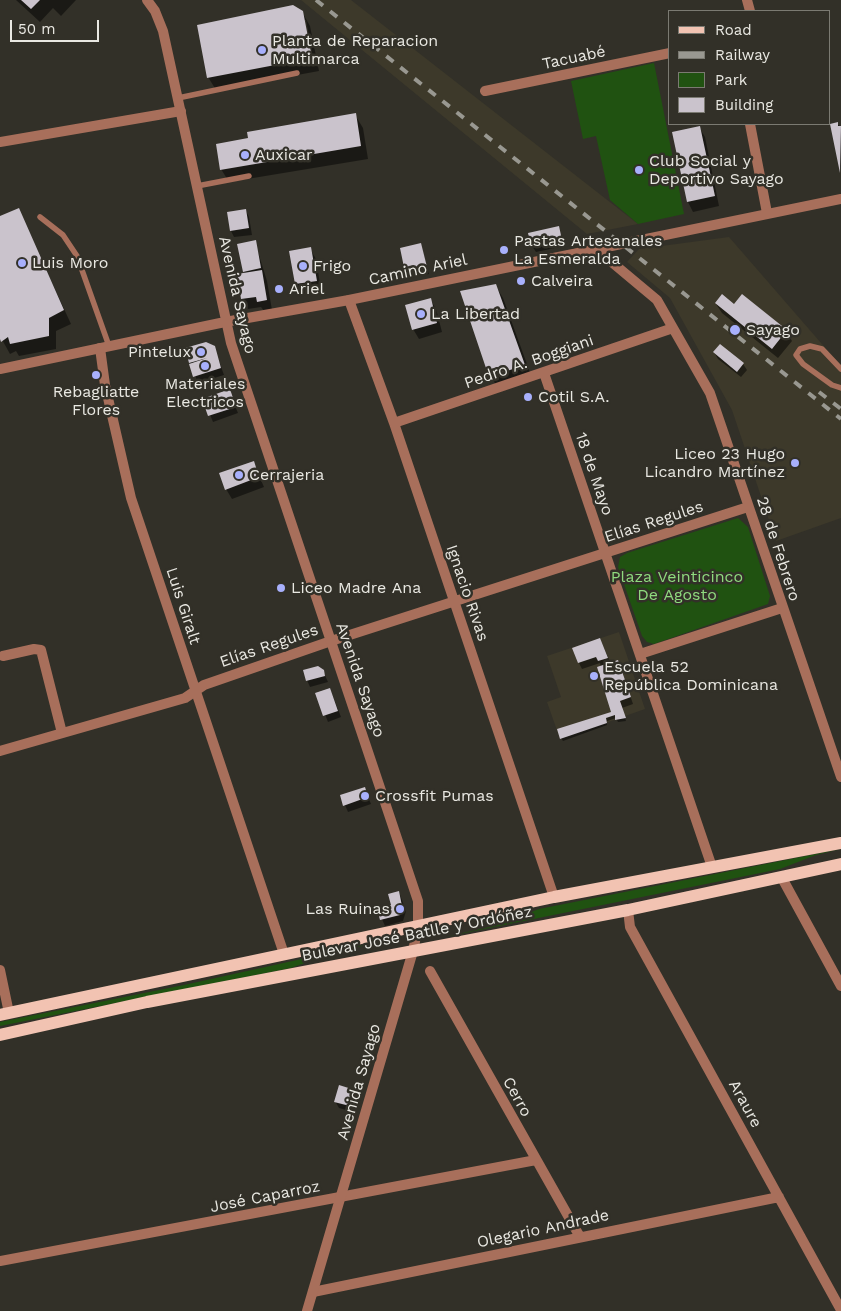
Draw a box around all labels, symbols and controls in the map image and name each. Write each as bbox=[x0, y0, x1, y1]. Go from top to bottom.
scale bar bbox=[12, 10, 101, 42]
legend bbox=[668, 10, 831, 125]
text: 50 m bbox=[18, 20, 55, 38]
text: Road bbox=[715, 21, 752, 39]
place label: Planta de Reparacion Multimarca bbox=[272, 31, 438, 69]
street label: Tacuabé bbox=[541, 42, 607, 74]
marker: Planta de Reparacion Multimarca bbox=[256, 44, 268, 56]
text: Railway bbox=[715, 46, 770, 64]
text: Park bbox=[715, 71, 747, 89]
text: Building bbox=[715, 96, 773, 114]
place label: Auxicar bbox=[255, 145, 313, 165]
marker: Auxicar bbox=[239, 149, 251, 161]
place label: Club Social y Deportivo Sayago bbox=[649, 151, 784, 189]
marker: Club Social y Deportivo Sayago bbox=[633, 164, 645, 176]
place label: Pastas Artesanales La Esmeralda bbox=[514, 231, 662, 269]
street label: Avenida Sayago bbox=[214, 234, 260, 356]
marker: Pastas Artesanales La Esmeralda bbox=[498, 244, 510, 256]
street label: Camino Ariel bbox=[367, 250, 469, 290]
place label: Luis Moro bbox=[32, 253, 108, 273]
place label: Frigo bbox=[313, 256, 351, 276]
marker: Luis Moro bbox=[16, 257, 28, 269]
marker: Frigo bbox=[297, 260, 309, 272]
place label: Calveira bbox=[531, 271, 593, 291]
marker: Calveira bbox=[515, 275, 527, 287]
place label: Ariel bbox=[289, 279, 324, 299]
marker: Ariel bbox=[273, 283, 285, 295]
place label: La Libertad bbox=[431, 304, 520, 324]
marker: La Libertad bbox=[415, 308, 427, 320]
place label: Sayago bbox=[746, 320, 800, 340]
marker: Sayago bbox=[728, 323, 742, 337]
street label: Pedro A. Boggiani bbox=[462, 331, 596, 393]
place label: Pintelux bbox=[128, 342, 191, 362]
marker: Pintelux bbox=[195, 346, 207, 358]
marker: Materiales Electricos bbox=[199, 360, 211, 372]
marker: Rebagliatte Flores bbox=[90, 369, 102, 381]
place label: Materiales Electricos bbox=[165, 374, 245, 412]
place label: Rebagliatte Flores bbox=[53, 382, 139, 420]
place label: Cotil S.A. bbox=[538, 387, 609, 407]
marker: Cotil S.A. bbox=[522, 391, 534, 403]
street label: 18 de Mayo bbox=[571, 430, 617, 518]
place label: Liceo 23 Hugo Licandro Martínez bbox=[645, 444, 785, 482]
marker: Liceo 23 Hugo Licandro Martínez bbox=[789, 457, 801, 469]
place label: Cerrajeria bbox=[249, 465, 324, 485]
marker: Cerrajeria bbox=[233, 469, 245, 481]
street label: 28 de Febrero bbox=[752, 494, 804, 604]
street label: Elías Regules bbox=[602, 497, 706, 547]
street label: Ignacio Rivas bbox=[442, 542, 492, 644]
street label: Luis Giralt bbox=[162, 565, 204, 647]
park label: Plaza Veinticinco De Agosto bbox=[611, 567, 743, 605]
place label: Liceo Madre Ana bbox=[291, 578, 421, 598]
marker: Liceo Madre Ana bbox=[275, 582, 287, 594]
street label: Elías Regules bbox=[217, 620, 321, 672]
street label: Avenida Sayago bbox=[331, 620, 389, 740]
place label: Escuela 52 República Dominicana bbox=[604, 657, 778, 695]
marker: Escuela 52 República Dominicana bbox=[588, 670, 600, 682]
place label: Crossfit Pumas bbox=[375, 786, 494, 806]
marker: Crossfit Pumas bbox=[359, 790, 371, 802]
place label: Las Ruinas bbox=[306, 899, 390, 919]
street label: Bulevar José Batlle y Ordóñez bbox=[300, 902, 534, 966]
marker: Las Ruinas bbox=[394, 903, 406, 915]
street label: Avenida Sayago bbox=[333, 1022, 385, 1142]
street label: Cerro bbox=[498, 1074, 536, 1120]
street label: Araure bbox=[724, 1077, 766, 1131]
street label: José Caparroz bbox=[208, 1177, 322, 1217]
street label: Olegario Andrade bbox=[475, 1206, 611, 1252]

